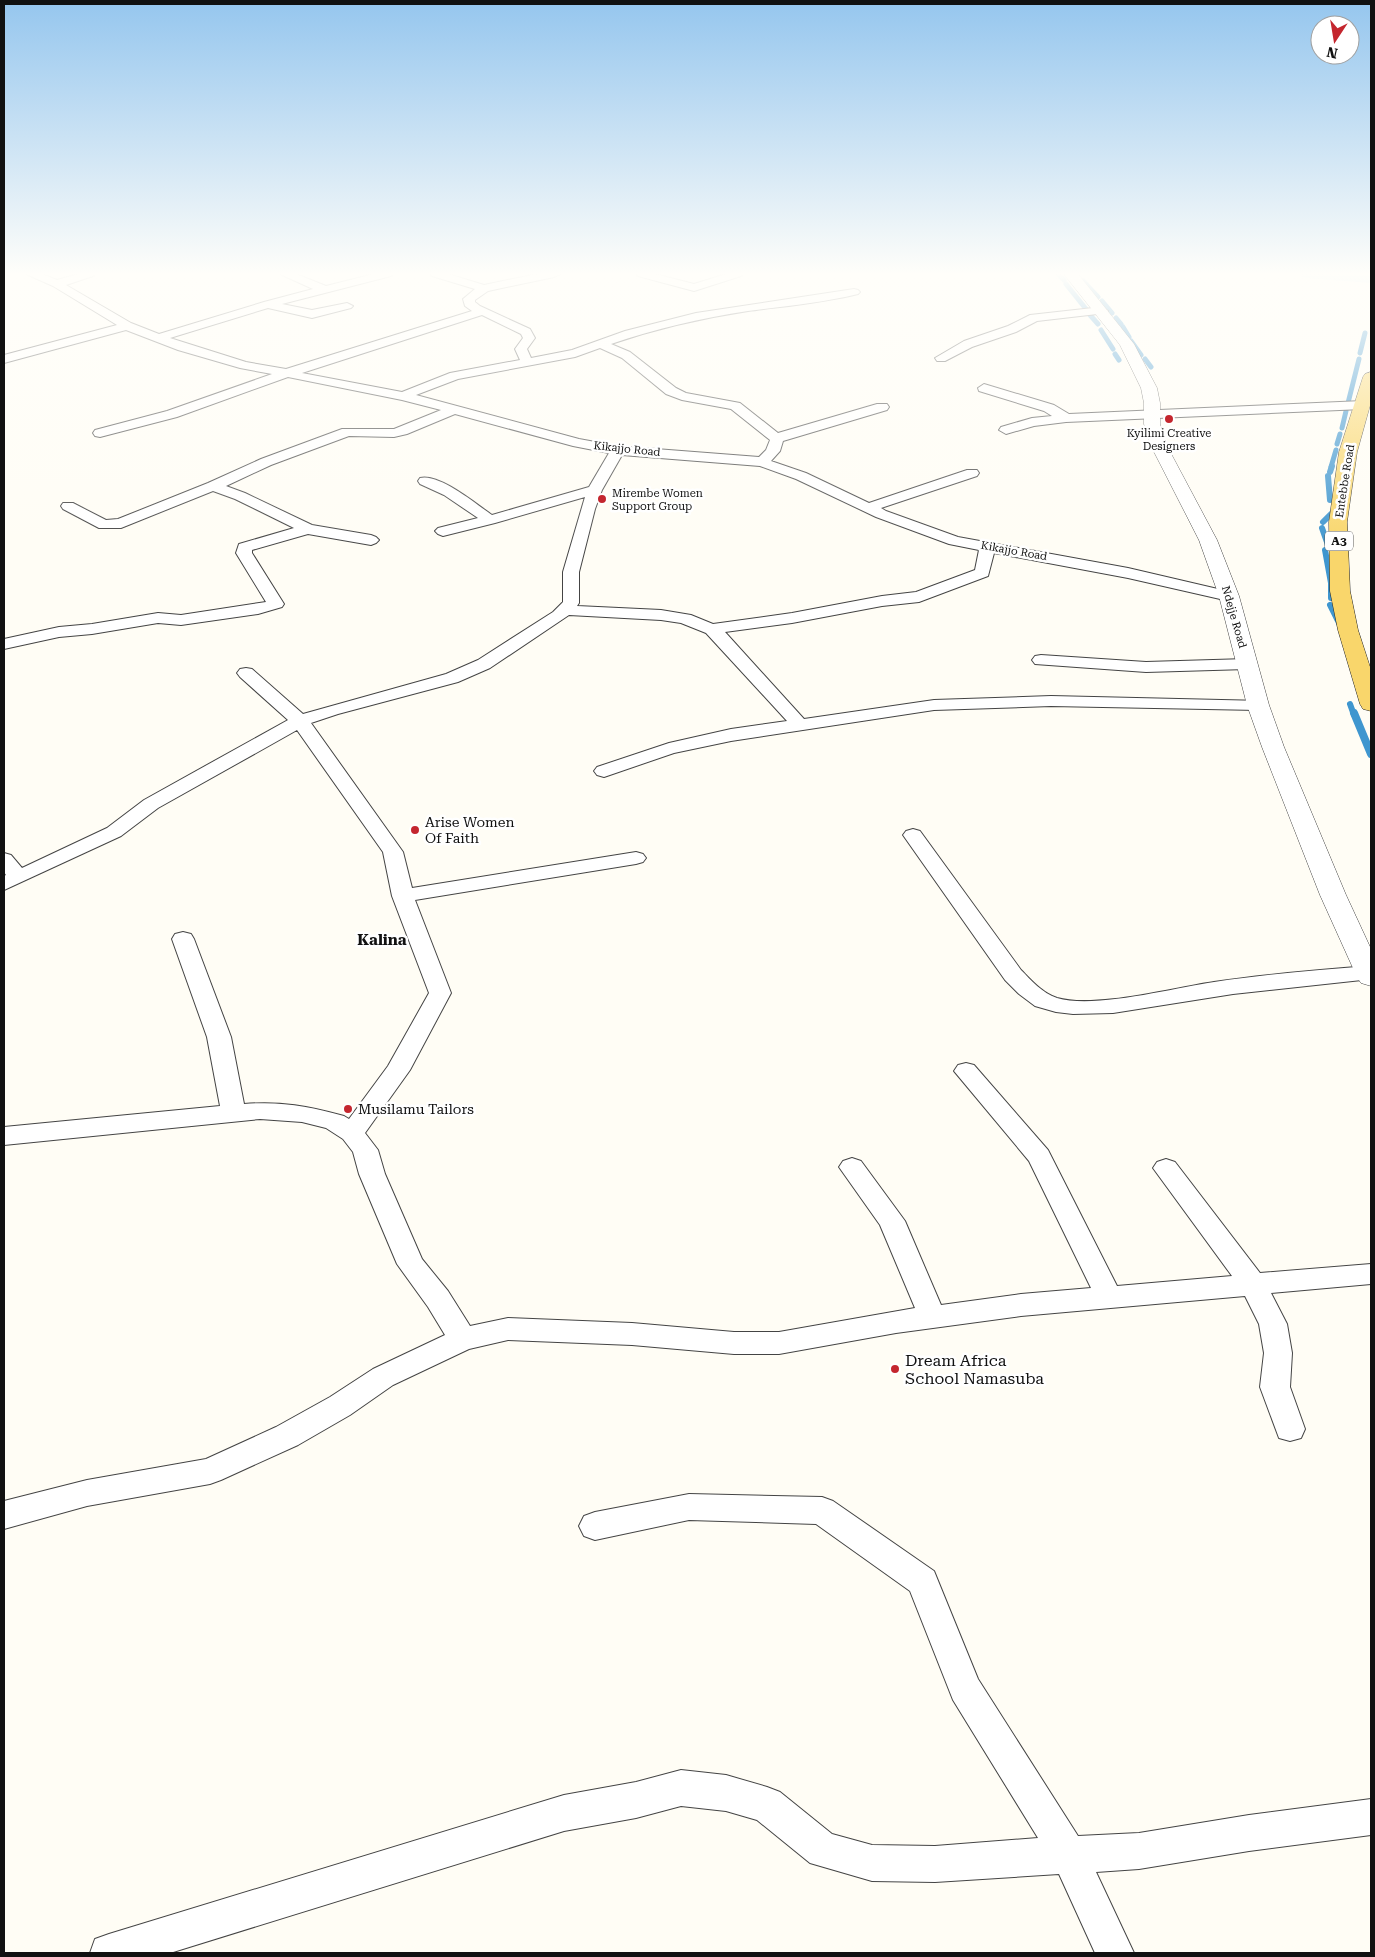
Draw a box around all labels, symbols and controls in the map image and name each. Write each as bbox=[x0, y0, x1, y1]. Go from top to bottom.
north arrow bbox=[1310, 15, 1360, 65]
text: N bbox=[1325, 44, 1339, 62]
marker: Kyilimi Creative Designers bbox=[1163, 413, 1175, 425]
place label: Kyilimi Creative Designers bbox=[1127, 427, 1211, 453]
street label: Kikajjo Road bbox=[593, 439, 661, 459]
street label: Entebbe Road bbox=[1333, 443, 1357, 519]
place label: Mirembe Women Support Group bbox=[612, 487, 703, 513]
marker: Mirembe Women Support Group bbox=[596, 493, 608, 505]
road number: A3 bbox=[1325, 532, 1353, 550]
street label: Kikajjo Road bbox=[980, 539, 1048, 563]
street label: Ndejje Road bbox=[1219, 584, 1249, 650]
place label: Arise Women Of Faith bbox=[425, 814, 515, 846]
marker: Arise Women Of Faith bbox=[409, 824, 421, 836]
district label: Kalina bbox=[357, 931, 407, 949]
place label: Musilamu Tailors bbox=[358, 1101, 474, 1117]
marker: Musilamu Tailors bbox=[342, 1103, 354, 1115]
place label: Dream Africa School Namasuba bbox=[905, 1351, 1044, 1388]
marker: Dream Africa School Namasuba bbox=[889, 1363, 901, 1375]

